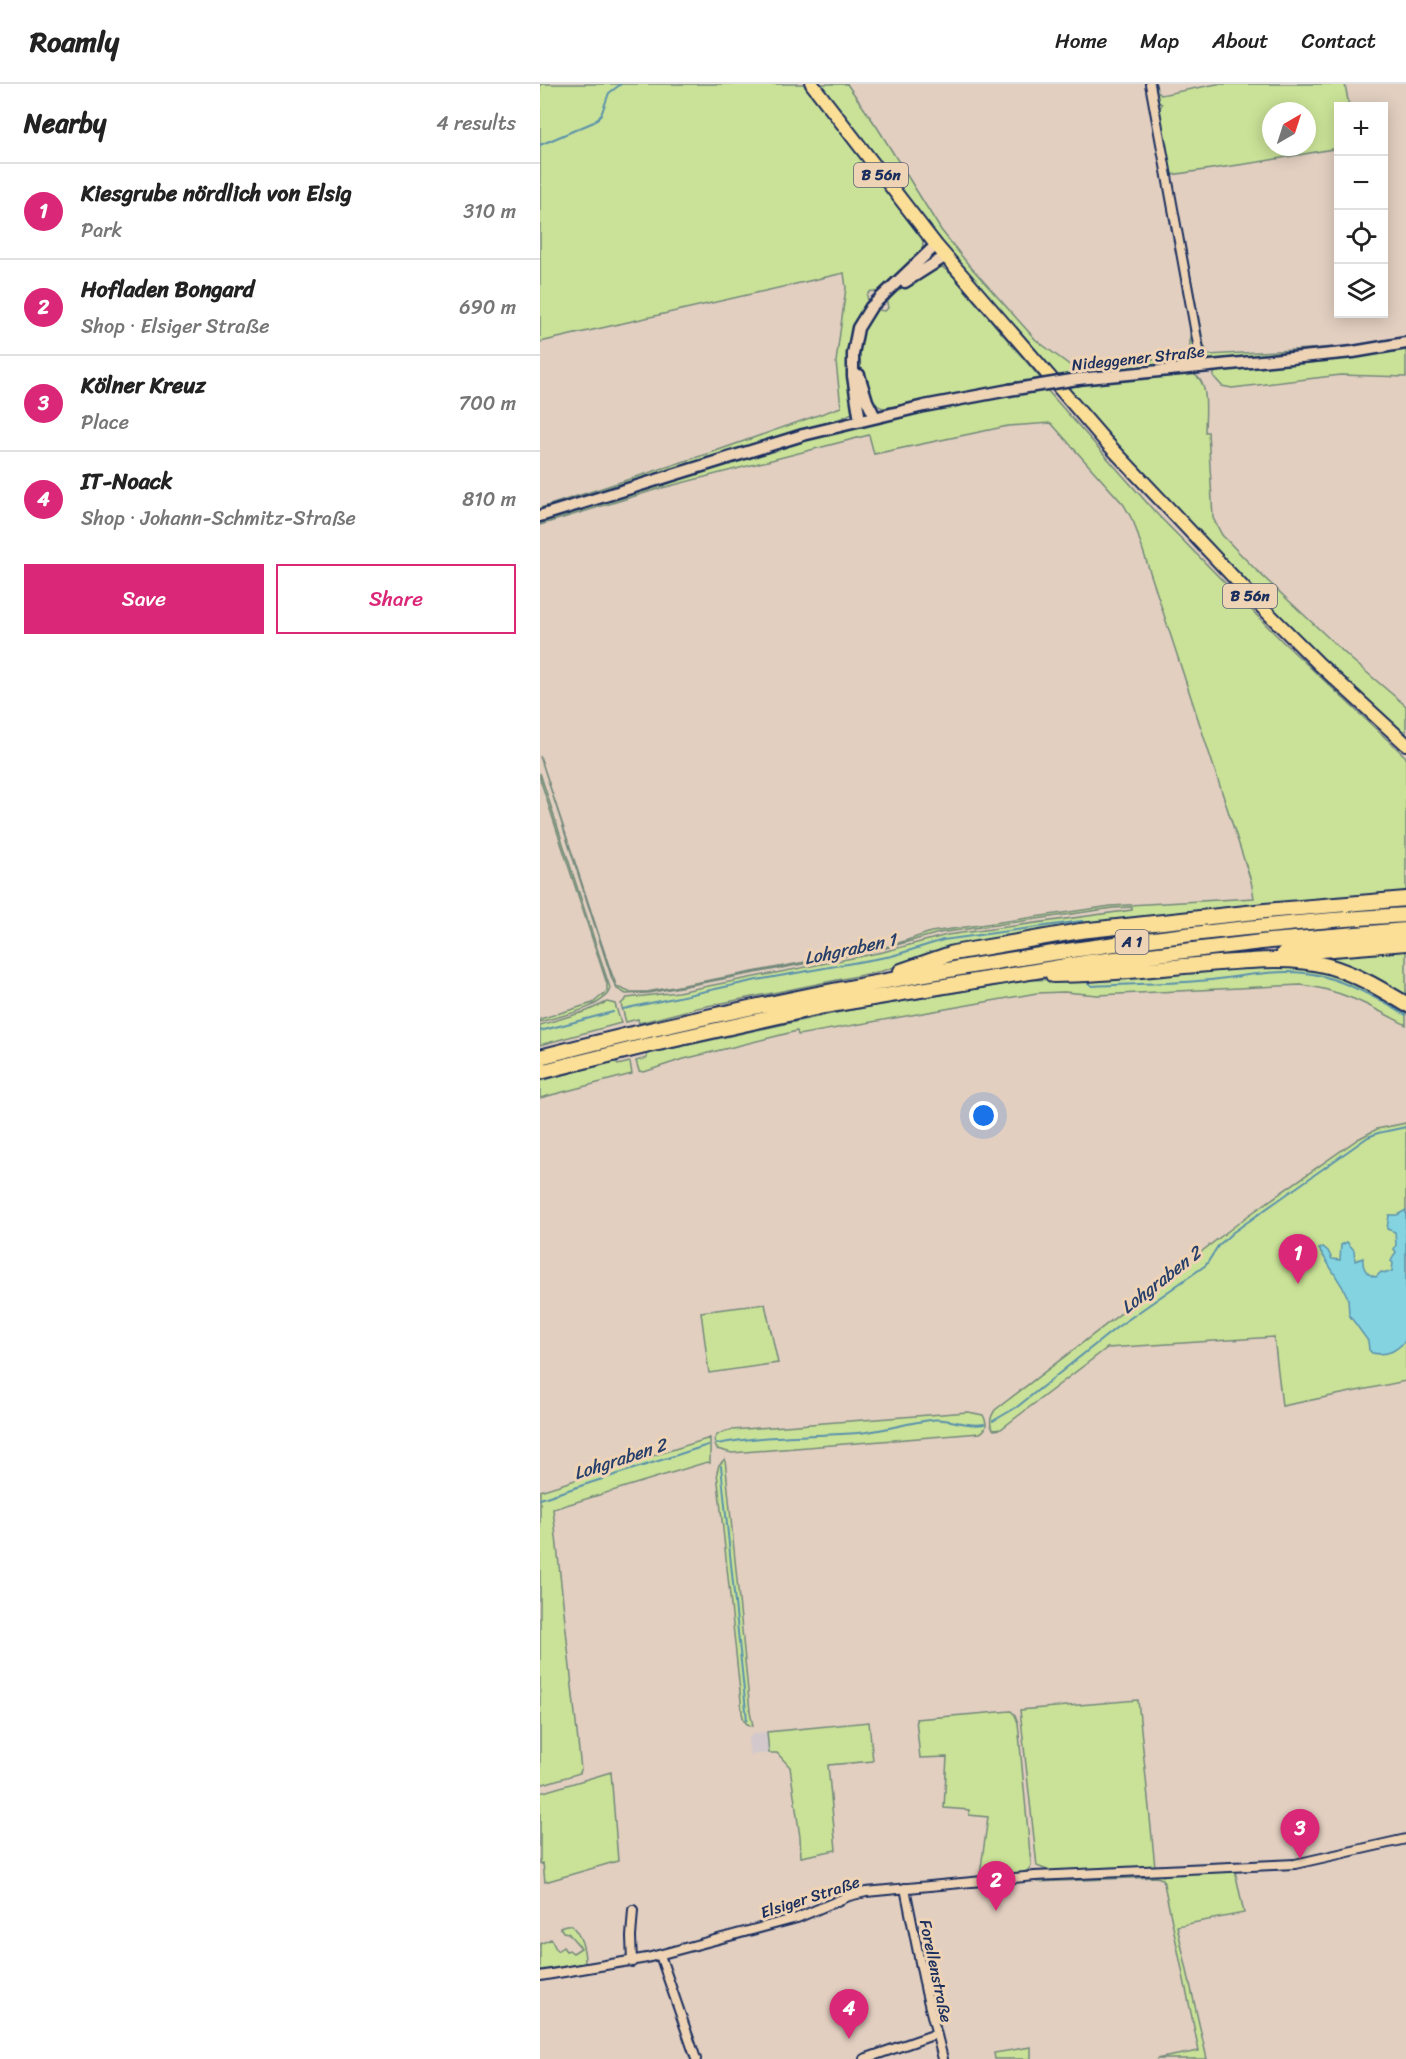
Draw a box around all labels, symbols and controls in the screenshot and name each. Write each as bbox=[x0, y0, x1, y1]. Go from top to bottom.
text: Roamly bbox=[30, 17, 119, 66]
text: Home bbox=[1055, 22, 1107, 60]
text: Map bbox=[1140, 22, 1179, 60]
text: About bbox=[1212, 22, 1269, 60]
text: Contact bbox=[1302, 22, 1376, 60]
text: Nearby bbox=[24, 100, 106, 146]
north arrow bbox=[1262, 102, 1316, 156]
map controls bbox=[1334, 102, 1388, 318]
button: + bbox=[1334, 102, 1388, 156]
text: 4 results bbox=[436, 106, 516, 141]
button: − bbox=[1334, 156, 1388, 210]
road number: B 56n bbox=[854, 163, 908, 187]
text: Kiesgrube nördlich von Elsig bbox=[81, 174, 352, 213]
text: 1 bbox=[39, 194, 48, 229]
text: 310 m bbox=[463, 194, 516, 229]
button: locate bbox=[1334, 210, 1388, 264]
text: Park bbox=[81, 213, 122, 248]
button: layers bbox=[1334, 264, 1388, 318]
text: Hofladen Bongard bbox=[81, 270, 254, 309]
text: 2 bbox=[38, 290, 49, 325]
text: 690 m bbox=[459, 290, 516, 325]
text: Shop · Elsiger Straße bbox=[81, 309, 269, 344]
street label: Nideggener Straße bbox=[1070, 337, 1206, 379]
text: Kölner Kreuz bbox=[81, 366, 206, 405]
text: 3 bbox=[38, 386, 49, 421]
text: 700 m bbox=[459, 386, 516, 421]
text: Place bbox=[81, 405, 129, 440]
text: IT-Noack bbox=[81, 462, 173, 501]
text: 4 bbox=[37, 482, 50, 517]
text: 810 m bbox=[462, 482, 516, 517]
text: Shop · Johann-Schmitz-Straße bbox=[81, 501, 356, 536]
button: Save bbox=[24, 564, 264, 634]
button: Share bbox=[276, 564, 516, 634]
road number: B 56n bbox=[1223, 584, 1277, 608]
water label: Lohgraben 1 bbox=[801, 923, 901, 974]
road number: A 1 bbox=[1116, 930, 1148, 954]
your location bbox=[969, 1101, 998, 1130]
pin: 1 bbox=[1278, 1234, 1317, 1284]
water label: Lohgraben 2 bbox=[1113, 1236, 1211, 1322]
water label: Lohgraben 2 bbox=[570, 1428, 673, 1489]
pin: 3 bbox=[1280, 1810, 1320, 1859]
pin: 2 bbox=[976, 1862, 1016, 1911]
street label: Elsiger Straße bbox=[756, 1867, 864, 1927]
street label: Forellenstraße bbox=[911, 1917, 961, 2025]
pin: 4 bbox=[830, 1990, 868, 2039]

